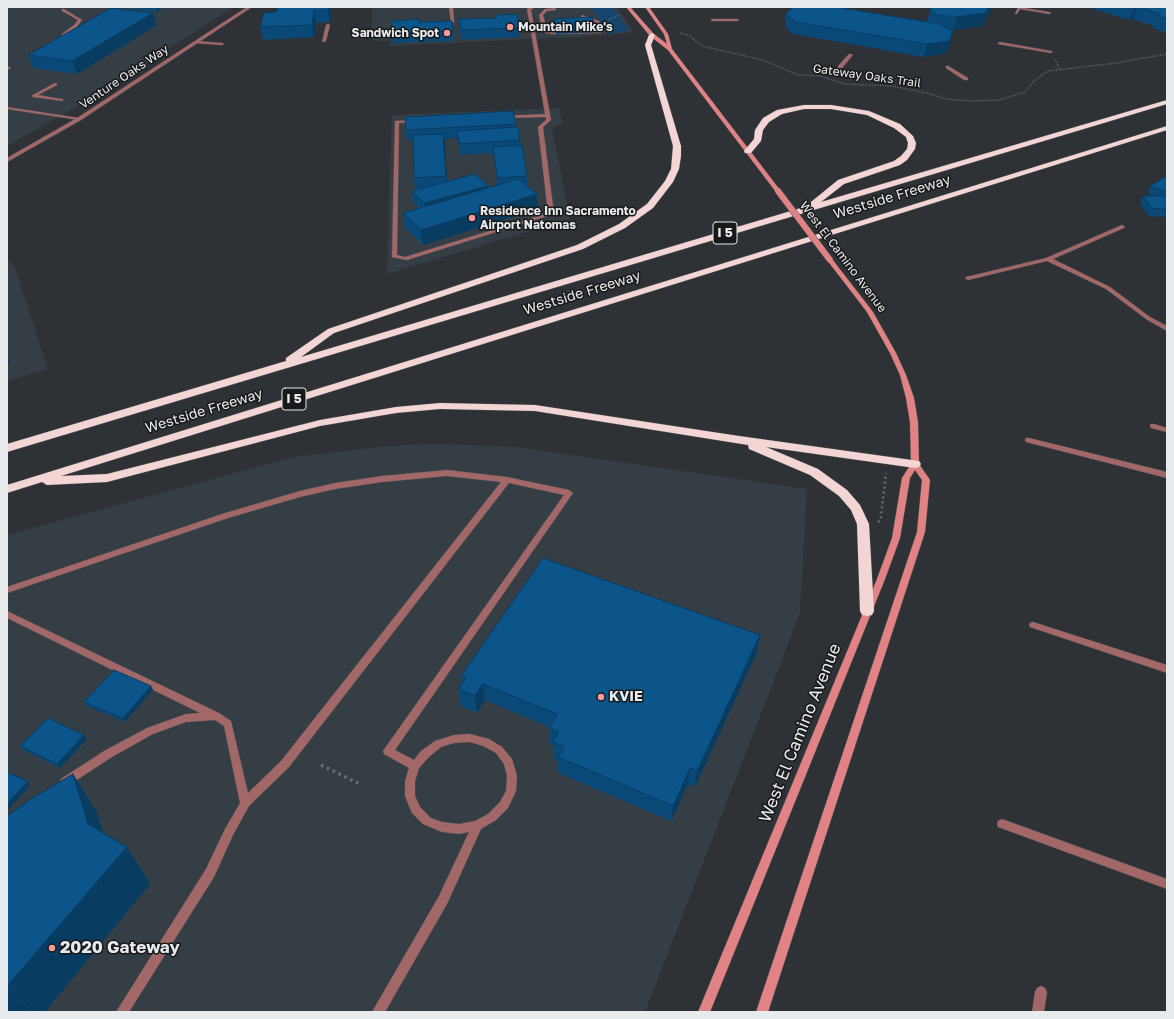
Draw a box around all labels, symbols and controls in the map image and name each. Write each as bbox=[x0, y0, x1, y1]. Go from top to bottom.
place label: Mountain Mike's bbox=[518, 20, 613, 34]
marker: Mountain Mike's bbox=[505, 22, 515, 32]
place label: Sandwich Spot bbox=[352, 26, 439, 40]
marker: Sandwich Spot bbox=[442, 28, 452, 38]
street label: Venture Oaks Way bbox=[77, 42, 171, 112]
street label: Gateway Oaks Trail bbox=[812, 61, 922, 91]
street label: Westside Freeway bbox=[831, 171, 953, 223]
street label: West El Camino Avenue bbox=[797, 199, 889, 315]
place label: Residence Inn Sacramento Airport Natomas bbox=[480, 204, 636, 232]
marker: Residence Inn Sacramento Airport Natomas bbox=[467, 213, 477, 223]
road number: I 5 bbox=[713, 222, 737, 244]
street label: Westside Freeway bbox=[521, 267, 643, 319]
street label: Westside Freeway bbox=[143, 385, 265, 437]
road number: I 5 bbox=[282, 388, 306, 410]
street label: West El Camino Avenue bbox=[755, 640, 845, 826]
place label: KVIE bbox=[609, 689, 643, 705]
marker: KVIE bbox=[596, 692, 606, 702]
place label: 2020 Gateway bbox=[60, 938, 180, 958]
marker: 2020 Gateway bbox=[47, 943, 57, 953]

